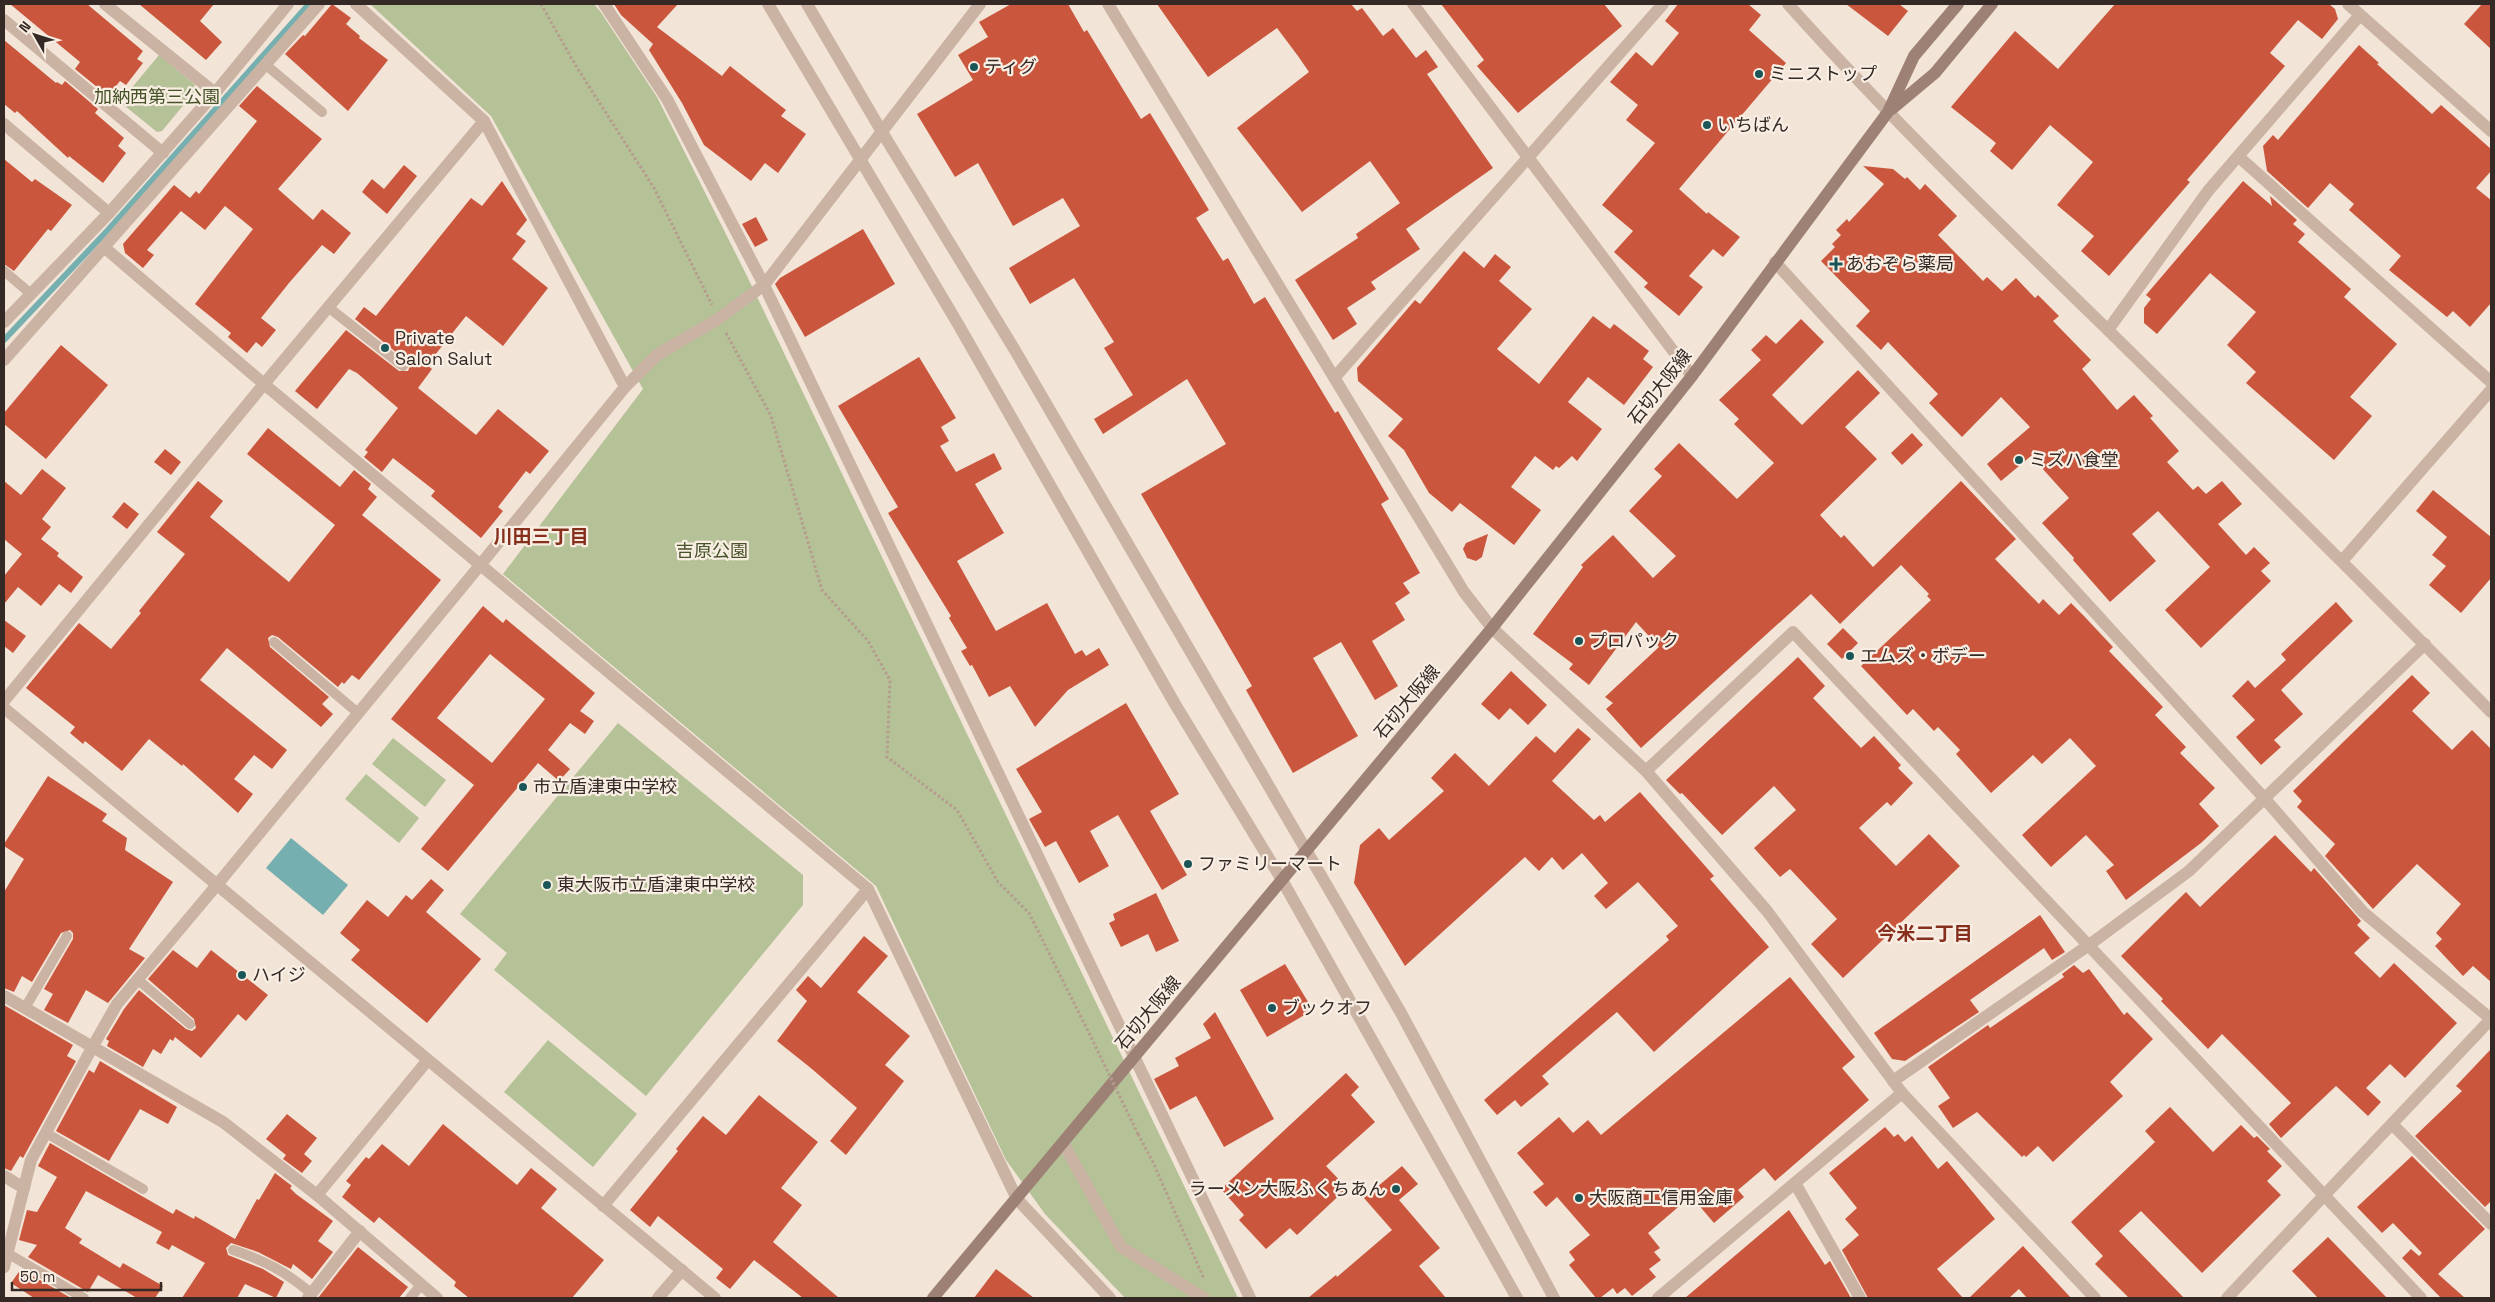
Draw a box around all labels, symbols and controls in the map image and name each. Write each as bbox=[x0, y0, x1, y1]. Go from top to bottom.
north arrow bbox=[10, 10, 60, 60]
text: N bbox=[15, 18, 35, 36]
place label: ティグ bbox=[984, 55, 1037, 78]
marker: ティグ bbox=[968, 61, 980, 73]
place label: ミニストップ bbox=[1769, 62, 1877, 85]
marker: ミニストップ bbox=[1753, 68, 1765, 80]
park label: 加納西第三公園 bbox=[94, 85, 220, 108]
place label: いちばん bbox=[1717, 113, 1789, 136]
marker: いちばん bbox=[1701, 119, 1713, 131]
place label: あおぞら薬局 bbox=[1846, 252, 1954, 275]
marker: あおぞら薬局 bbox=[1830, 258, 1842, 270]
place label: Private Salon Salut bbox=[395, 326, 493, 370]
marker: Private Salon Salut bbox=[379, 342, 391, 354]
street label: 石切大阪線 bbox=[1623, 344, 1696, 429]
place label: ミズハ食堂 bbox=[2029, 448, 2119, 471]
marker: ミズハ食堂 bbox=[2013, 454, 2025, 466]
district label: 川田三丁目 bbox=[493, 524, 589, 549]
park label: 吉原公園 bbox=[676, 539, 748, 562]
place label: プロパック bbox=[1589, 629, 1679, 652]
marker: プロパック bbox=[1573, 635, 1585, 647]
place label: エムズ・ボデー bbox=[1860, 644, 1986, 667]
marker: エムズ・ボデー bbox=[1844, 650, 1856, 662]
street label: 石切大阪線 bbox=[1369, 660, 1444, 744]
place label: 市立盾津東中学校 bbox=[533, 775, 677, 798]
marker: 市立盾津東中学校 bbox=[517, 781, 529, 793]
place label: ファミリーマート bbox=[1198, 852, 1342, 875]
marker: ファミリーマート bbox=[1182, 858, 1194, 870]
place label: 東大阪市立盾津東中学校 bbox=[557, 873, 755, 896]
marker: 東大阪市立盾津東中学校 bbox=[541, 879, 553, 891]
district label: 今米二丁目 bbox=[1877, 921, 1973, 946]
place label: ハイジ bbox=[252, 963, 306, 986]
marker: ハイジ bbox=[236, 969, 248, 981]
street label: 石切大阪線 bbox=[1110, 971, 1185, 1055]
place label: ブックオフ bbox=[1282, 996, 1372, 1019]
marker: ブックオフ bbox=[1266, 1002, 1278, 1014]
place label: ラーメン大阪ふくちあん bbox=[1189, 1177, 1386, 1200]
marker: ラーメン大阪ふくちあん bbox=[1390, 1183, 1402, 1195]
place label: 大阪商工信用金庫 bbox=[1589, 1186, 1733, 1209]
marker: 大阪商工信用金庫 bbox=[1573, 1192, 1585, 1204]
scale bar bbox=[12, 1260, 161, 1292]
text: 50 m bbox=[20, 1267, 55, 1286]

